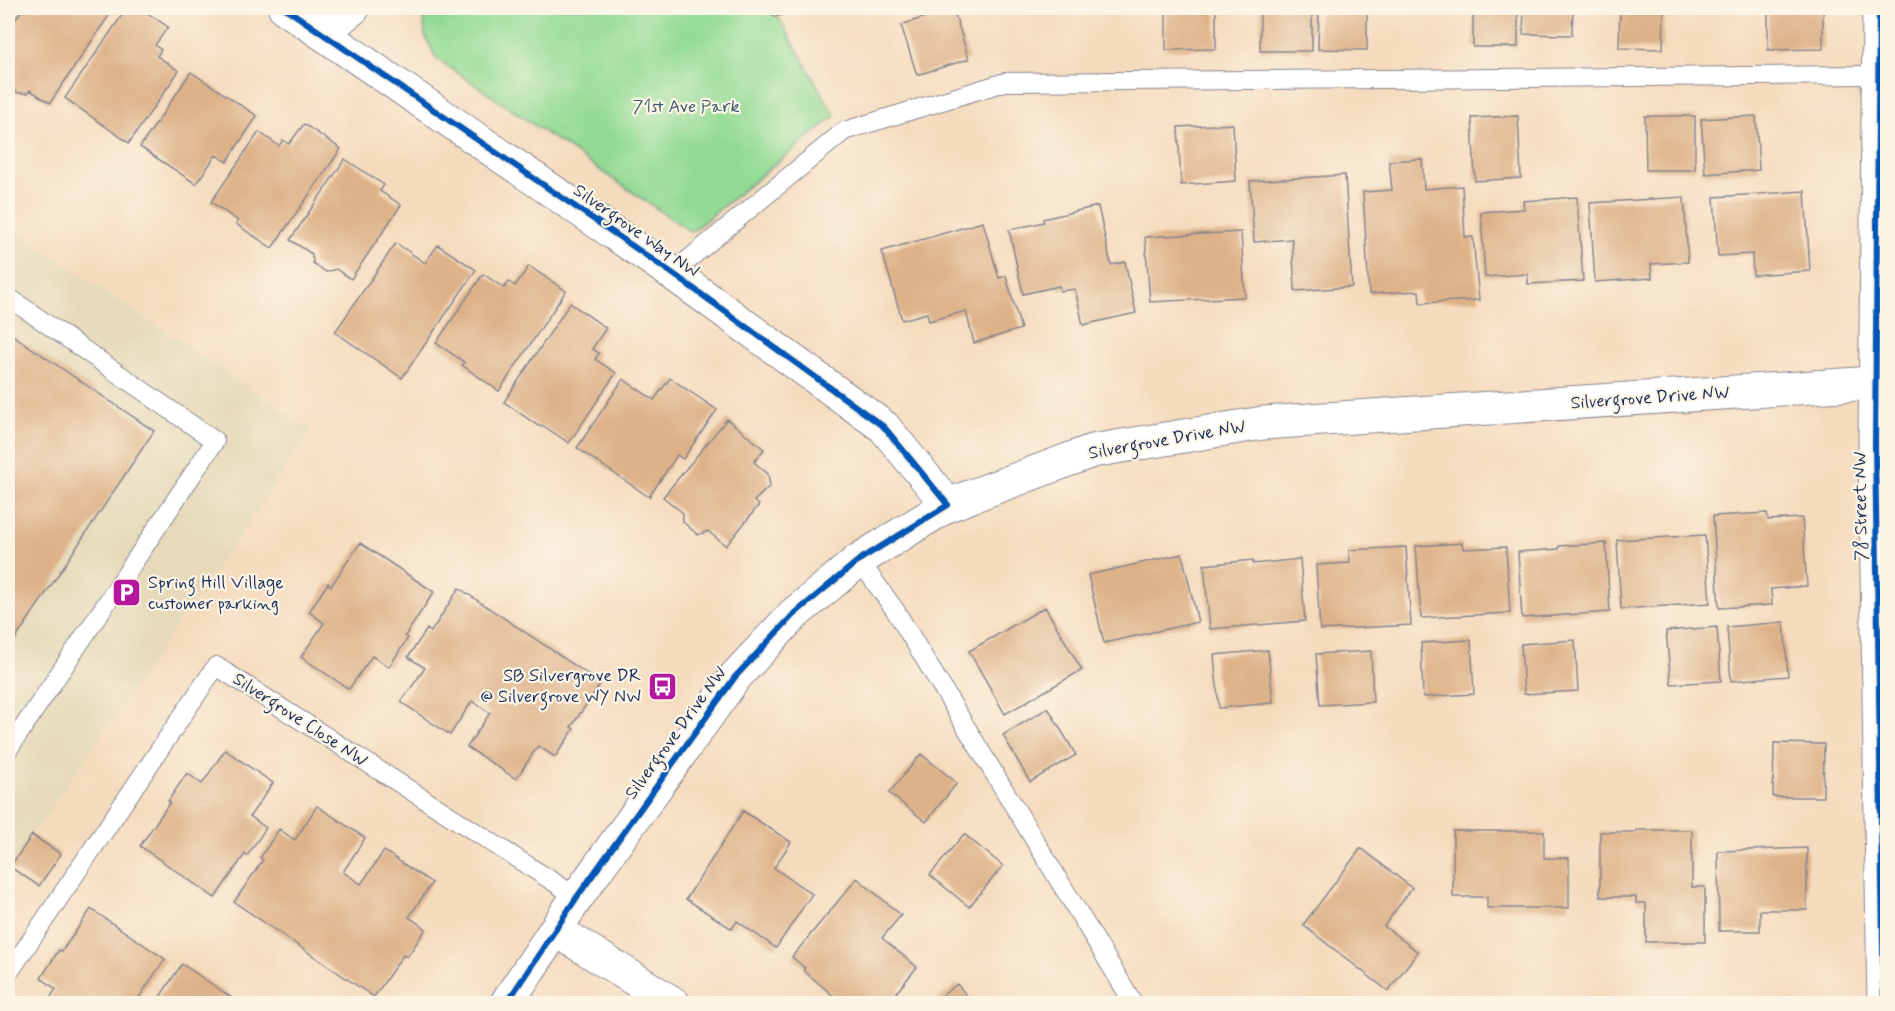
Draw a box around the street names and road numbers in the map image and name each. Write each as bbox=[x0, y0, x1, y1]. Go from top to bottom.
street label: Silvergrove Way NW bbox=[567, 179, 704, 285]
street label: Silvergrove Drive NW bbox=[1570, 380, 1730, 418]
street label: Silvergrove Drive NW bbox=[1087, 414, 1248, 468]
street label: 78 Street NW bbox=[1848, 451, 1874, 561]
street label: Silvergrove Drive NW bbox=[619, 662, 734, 806]
street label: Silvergrove Close NW bbox=[227, 667, 372, 774]

